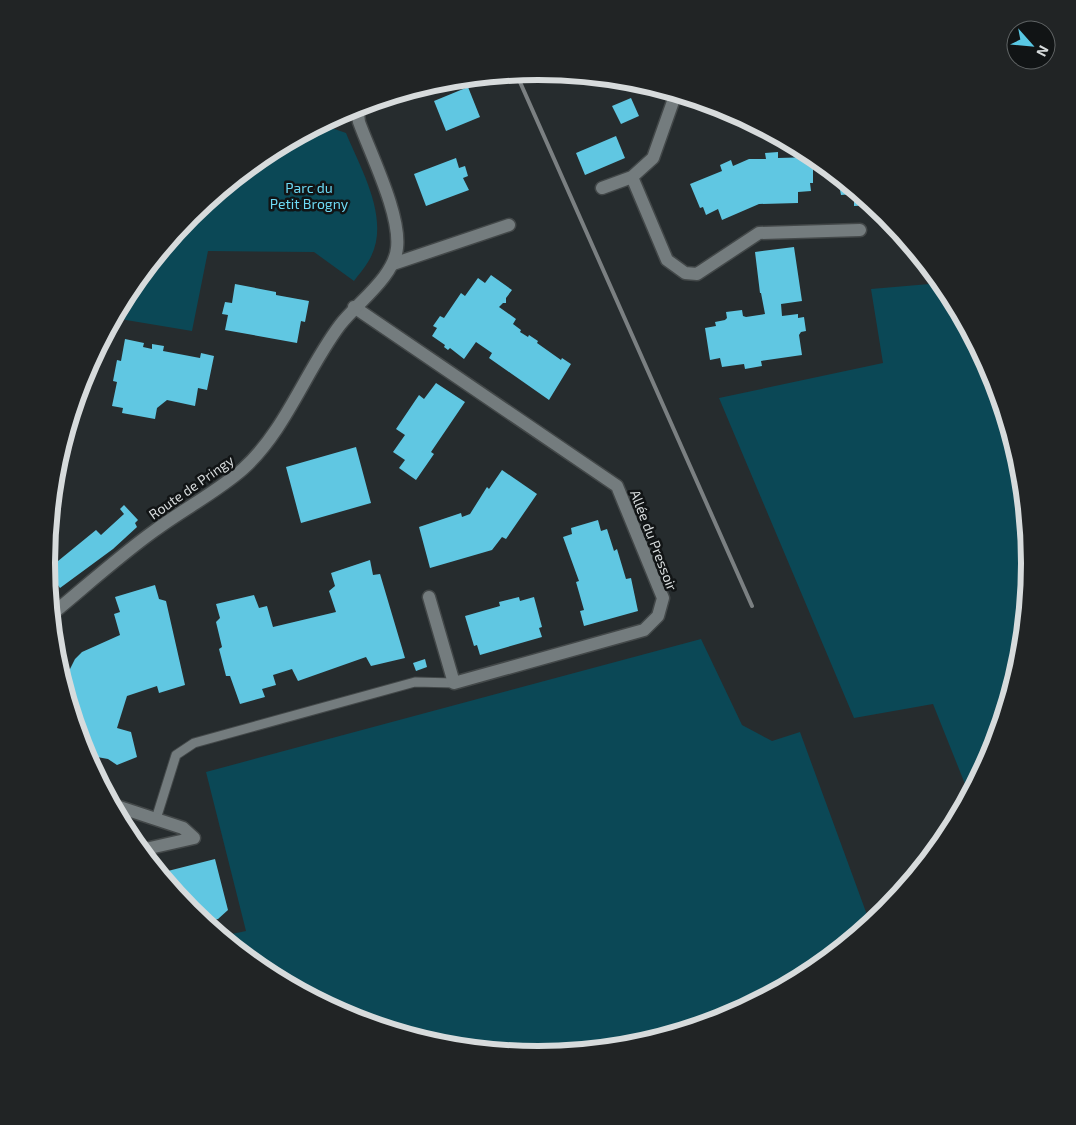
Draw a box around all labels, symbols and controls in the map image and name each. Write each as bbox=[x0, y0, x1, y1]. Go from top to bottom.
north arrow bbox=[1006, 20, 1056, 70]
text: N bbox=[1033, 43, 1053, 59]
park label: Parc du Petit Brogny bbox=[270, 179, 349, 212]
street label: Route de Pringy bbox=[145, 451, 237, 523]
street label: Allée du Pressoir bbox=[627, 487, 681, 593]

